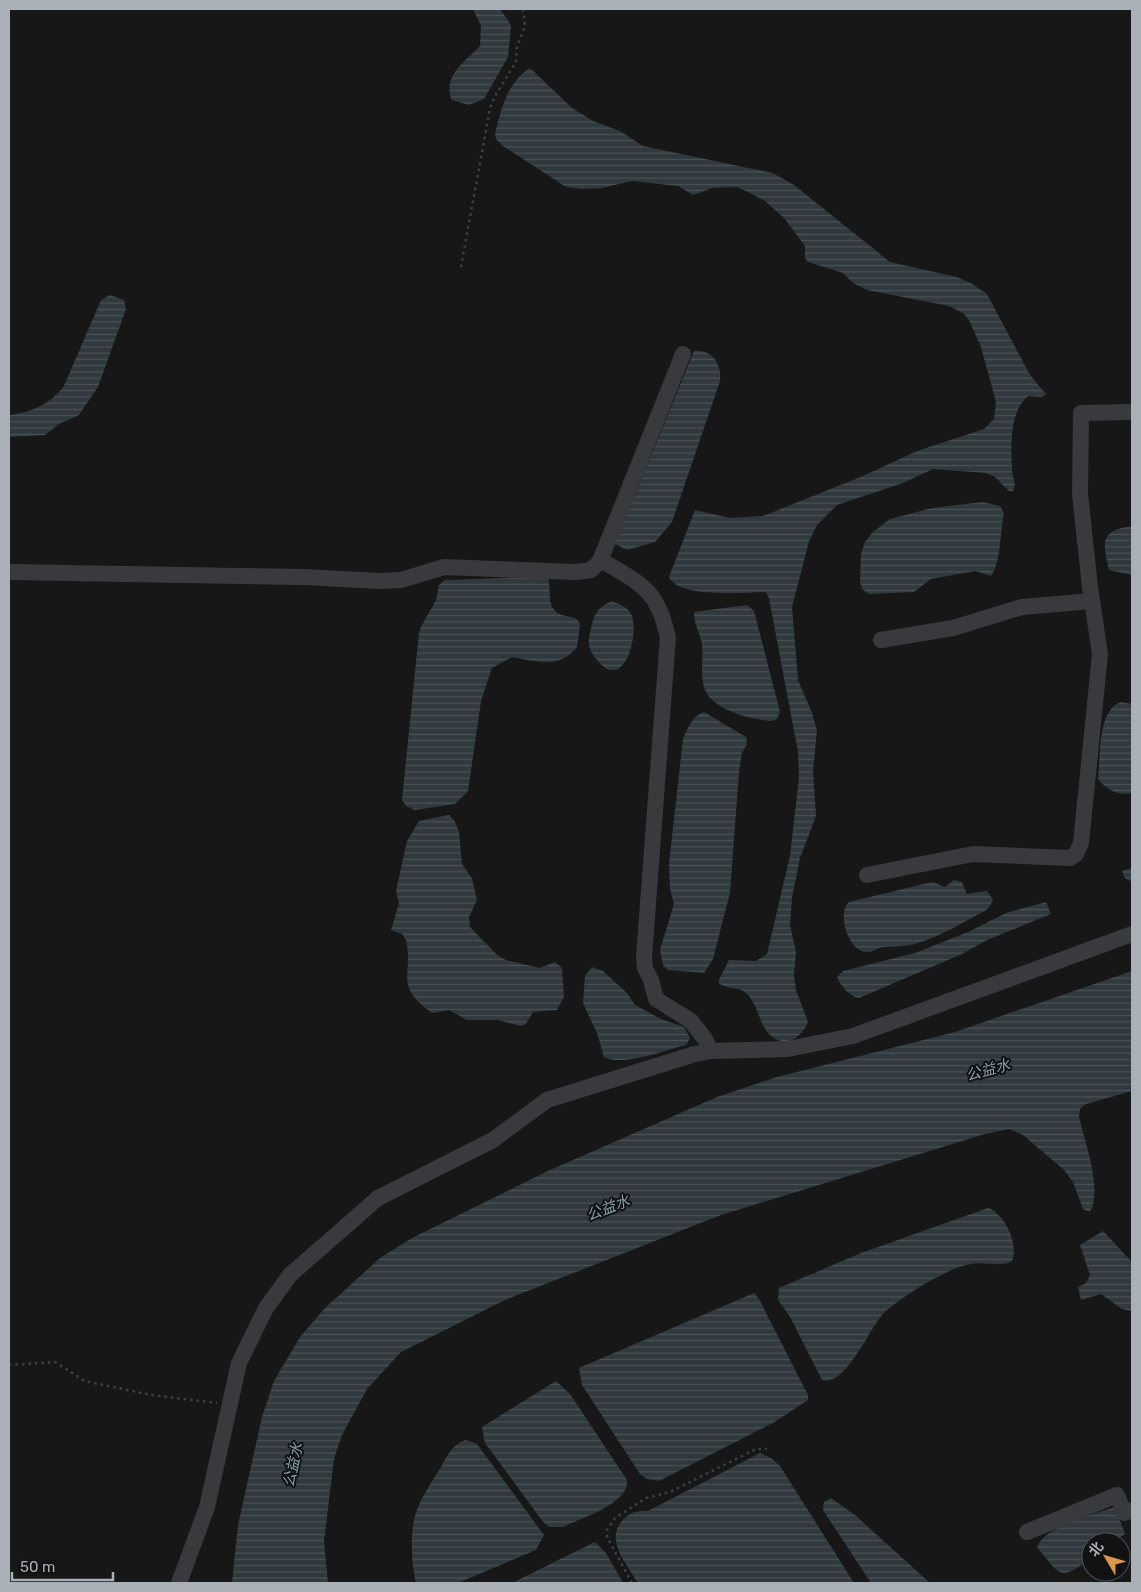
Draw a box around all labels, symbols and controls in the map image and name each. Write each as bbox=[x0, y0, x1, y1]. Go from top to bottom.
water label: 公益水 bbox=[964, 1055, 1013, 1085]
water label: 公益水 bbox=[584, 1191, 633, 1224]
water label: 公益水 bbox=[280, 1440, 307, 1489]
north arrow bbox=[1081, 1532, 1131, 1582]
text: 北 bbox=[1085, 1539, 1107, 1560]
scale bar bbox=[12, 1550, 114, 1582]
text: 50 m bbox=[20, 1558, 55, 1576]

